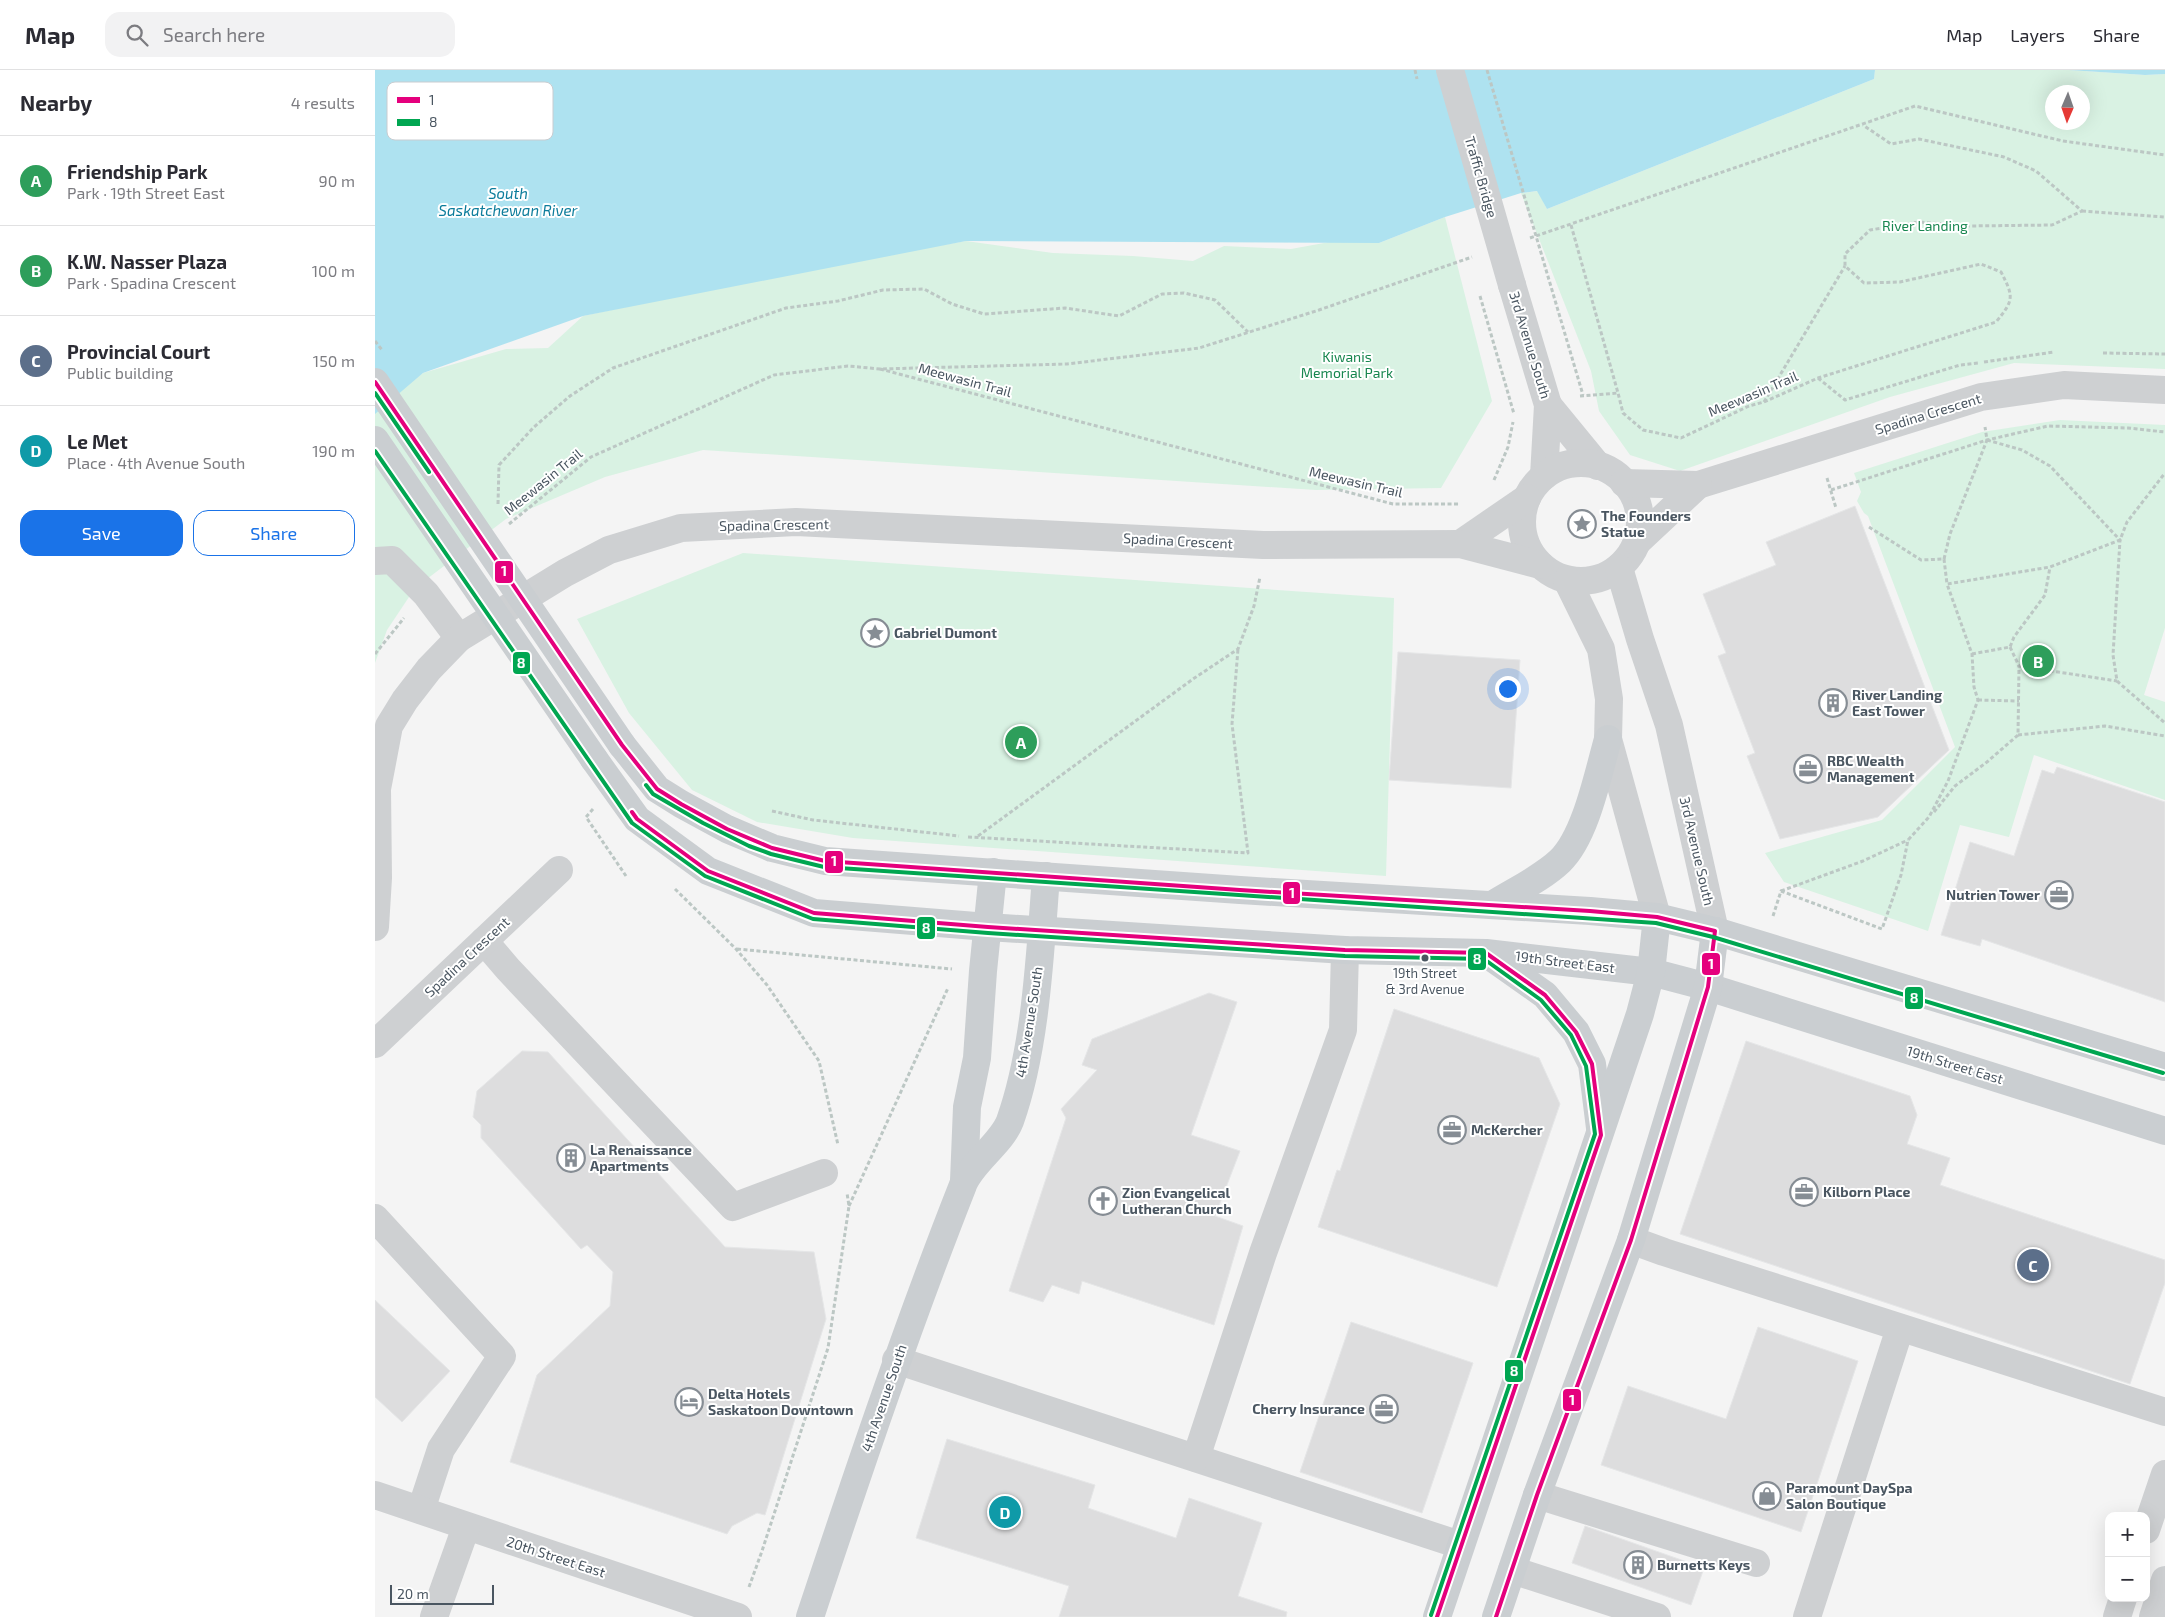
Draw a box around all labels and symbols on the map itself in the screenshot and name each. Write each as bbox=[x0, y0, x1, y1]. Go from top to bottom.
legend bbox=[387, 82, 553, 140]
north arrow bbox=[2045, 85, 2090, 130]
text: 1 bbox=[429, 91, 435, 108]
text: 8 bbox=[429, 113, 438, 130]
street label: Traffic Bridge bbox=[1462, 134, 1501, 220]
water label: South Saskatchewan River bbox=[439, 184, 578, 219]
park label: River Landing bbox=[1882, 217, 1968, 234]
street label: 3rd Avenue South bbox=[1506, 289, 1555, 401]
park label: Kiwanis Memorial Park bbox=[1301, 348, 1393, 381]
street label: Meewasin Trail bbox=[917, 359, 1014, 400]
street label: Meewasin Trail bbox=[1705, 367, 1801, 420]
street label: Spadina Crescent bbox=[1873, 389, 1983, 438]
street label: Meewasin Trail bbox=[500, 444, 586, 518]
street label: Meewasin Trail bbox=[1308, 462, 1406, 501]
place label: The Founders Statue bbox=[1601, 507, 1691, 540]
place icon: The Founders Statue bbox=[1567, 509, 1597, 539]
street label: Spadina Crescent bbox=[719, 515, 829, 534]
street label: Spadina Crescent bbox=[1123, 529, 1233, 552]
line badge: 1 bbox=[494, 560, 514, 584]
text: 1 bbox=[501, 562, 507, 579]
place icon: Gabriel Dumont bbox=[860, 618, 890, 648]
place label: Gabriel Dumont bbox=[894, 624, 997, 641]
pin: B bbox=[2022, 642, 2054, 680]
line badge: 8 bbox=[512, 651, 531, 675]
text: 8 bbox=[517, 654, 525, 671]
your location bbox=[1495, 676, 1521, 702]
place label: River Landing East Tower bbox=[1852, 686, 1942, 719]
building icon: River Landing East Tower bbox=[1818, 688, 1848, 718]
pin: A bbox=[1005, 723, 1037, 761]
place label: RBC Wealth Management bbox=[1827, 752, 1915, 785]
office icon: RBC Wealth Management bbox=[1793, 754, 1823, 784]
street label: 3rd Avenue South bbox=[1677, 795, 1718, 907]
line badge: 1 bbox=[824, 850, 844, 874]
text: 1 bbox=[831, 852, 837, 869]
office icon: Nutrien Tower bbox=[2044, 880, 2074, 910]
line badge: 1 bbox=[1282, 881, 1301, 905]
text: 1 bbox=[1289, 884, 1295, 901]
place label: Nutrien Tower bbox=[1946, 886, 2040, 903]
street label: Spadina Crescent bbox=[421, 913, 513, 1000]
line badge: 8 bbox=[916, 916, 936, 940]
text: 8 bbox=[922, 919, 930, 936]
line badge: 8 bbox=[1467, 947, 1487, 971]
street label: 19th Street East bbox=[1514, 947, 1616, 976]
text: 8 bbox=[1473, 950, 1481, 967]
line badge: 1 bbox=[1701, 952, 1721, 976]
marker: 19th Street & 3rd Avenue bbox=[1420, 953, 1430, 963]
text: 1 bbox=[1708, 955, 1714, 972]
street label: 4th Avenue South bbox=[1011, 965, 1046, 1079]
place label: 19th Street & 3rd Avenue bbox=[1386, 965, 1464, 997]
line badge: 8 bbox=[1904, 986, 1924, 1010]
text: 8 bbox=[1910, 989, 1918, 1006]
street label: 19th Street East bbox=[1905, 1042, 2006, 1087]
office icon: McKercher bbox=[1437, 1115, 1467, 1145]
place label: McKercher bbox=[1471, 1121, 1543, 1138]
place label: La Renaissance Apartments bbox=[590, 1141, 692, 1174]
building icon: La Renaissance Apartments bbox=[556, 1143, 586, 1173]
office icon: Kilborn Place bbox=[1789, 1177, 1819, 1207]
place label: Kilborn Place bbox=[1823, 1183, 1911, 1200]
place label: Zion Evangelical Lutheran Church bbox=[1122, 1184, 1232, 1217]
church icon: Zion Evangelical Lutheran Church bbox=[1088, 1186, 1118, 1216]
pin: C bbox=[2017, 1246, 2049, 1284]
street label: 4th Avenue South bbox=[857, 1342, 910, 1454]
line badge: 8 bbox=[1504, 1359, 1524, 1383]
text: 8 bbox=[1510, 1362, 1518, 1379]
place label: Delta Hotels Saskatoon Downtown bbox=[708, 1385, 853, 1418]
hotel icon: Delta Hotels Saskatoon Downtown bbox=[674, 1387, 704, 1417]
line badge: 1 bbox=[1562, 1388, 1582, 1412]
text: 1 bbox=[1569, 1391, 1575, 1408]
office icon: Cherry Insurance bbox=[1369, 1394, 1399, 1424]
place label: Cherry Insurance bbox=[1252, 1400, 1365, 1417]
place label: Paramount DaySpa Salon Boutique bbox=[1786, 1479, 1913, 1512]
shop icon: Paramount DaySpa Salon Boutique bbox=[1752, 1481, 1782, 1511]
pin: D bbox=[989, 1493, 1021, 1531]
street label: 20th Street East bbox=[505, 1533, 608, 1581]
building icon: Burnetts Keys bbox=[1623, 1550, 1653, 1580]
place label: Burnetts Keys bbox=[1657, 1556, 1750, 1573]
scale bar bbox=[390, 1582, 494, 1605]

